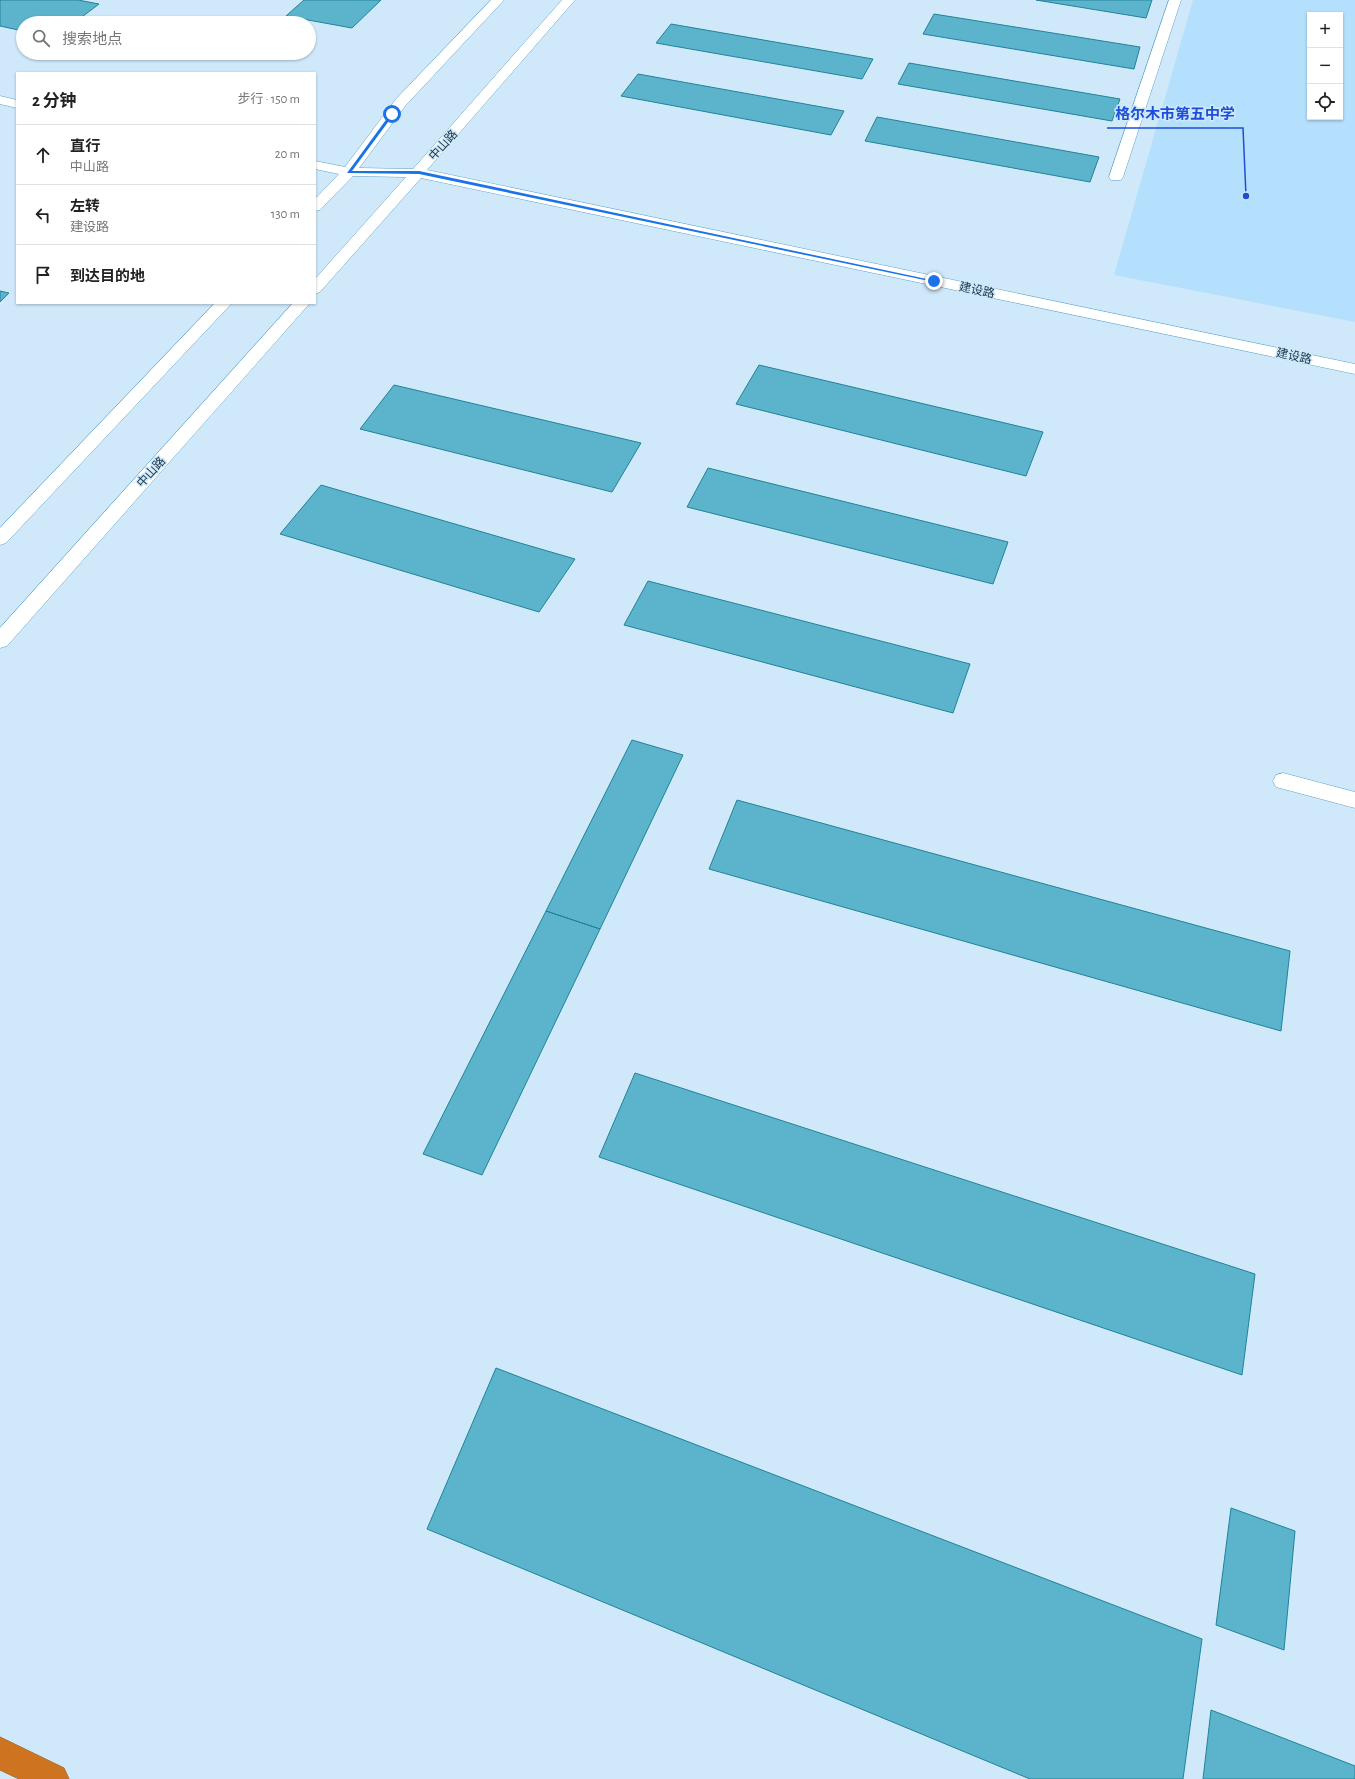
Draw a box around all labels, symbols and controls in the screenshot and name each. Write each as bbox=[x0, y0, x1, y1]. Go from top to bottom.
map controls bbox=[1307, 12, 1343, 120]
button: + bbox=[1307, 12, 1343, 48]
search box bbox=[16, 16, 316, 60]
icon: search bbox=[30, 27, 52, 49]
text: 搜索地点 bbox=[62, 32, 122, 47]
button: − bbox=[1307, 48, 1343, 84]
button: locate bbox=[1307, 84, 1343, 120]
text: 2 分钟 bbox=[32, 92, 77, 109]
text: 步行 · 150 m bbox=[237, 93, 300, 106]
callout: 格尔木市第五中学 bbox=[1107, 101, 1243, 128]
route start bbox=[383, 105, 401, 123]
text: 格尔木市第五中学 bbox=[1115, 105, 1235, 122]
street label: 中山路 bbox=[426, 127, 460, 162]
text: 直行 bbox=[70, 139, 100, 154]
icon: ahead bbox=[32, 144, 54, 166]
text: 20 m bbox=[275, 148, 300, 161]
text: 中山路 bbox=[70, 161, 109, 174]
text: 左转 bbox=[70, 199, 100, 214]
icon: left bbox=[32, 204, 54, 226]
text: 130 m bbox=[271, 208, 300, 221]
text: 建设路 bbox=[70, 221, 109, 234]
icon: arrive bbox=[32, 264, 54, 286]
text: 到达目的地 bbox=[70, 269, 145, 284]
route end bbox=[925, 272, 943, 290]
street label: 建设路 bbox=[958, 279, 996, 300]
street label: 建设路 bbox=[1275, 345, 1313, 366]
street label: 中山路 bbox=[134, 454, 168, 489]

